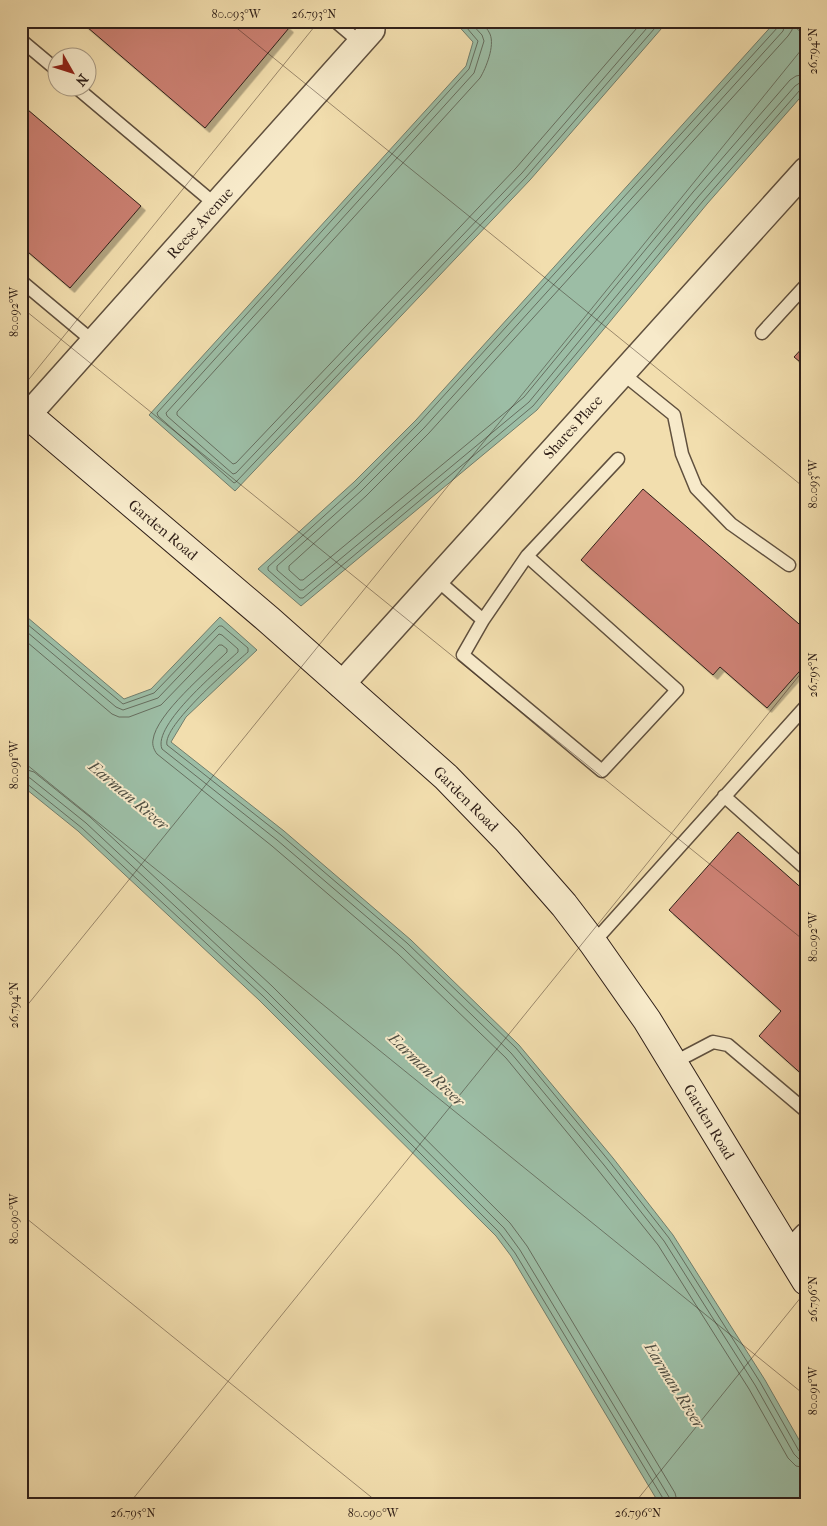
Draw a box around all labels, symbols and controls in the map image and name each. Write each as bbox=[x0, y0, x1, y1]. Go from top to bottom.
text: 80.093°W bbox=[212, 7, 262, 21]
text: 26.793°N bbox=[292, 7, 336, 21]
text: 26.794°N bbox=[806, 28, 820, 74]
north arrow bbox=[48, 48, 98, 98]
text: N bbox=[72, 70, 92, 90]
street label: Reese Avenue bbox=[163, 183, 237, 263]
text: 80.092°W bbox=[7, 286, 21, 337]
street label: Shares Place bbox=[540, 391, 607, 463]
text: 80.093°W bbox=[806, 458, 820, 508]
street label: Garden Road bbox=[125, 496, 202, 565]
text: 26.795°N bbox=[806, 652, 820, 698]
text: 80.091°W bbox=[7, 740, 21, 789]
water label: Earman River bbox=[84, 756, 174, 835]
street label: Garden Road bbox=[430, 763, 503, 836]
text: 80.092°W bbox=[806, 911, 820, 962]
text: 26.794°N bbox=[7, 982, 21, 1028]
water label: Earman River bbox=[384, 1028, 470, 1112]
street label: Garden Road bbox=[679, 1081, 739, 1164]
text: 80.090°W bbox=[7, 1192, 21, 1244]
text: 26.796°N bbox=[806, 1276, 820, 1322]
water label: Earman River bbox=[640, 1338, 710, 1433]
text: 80.091°W bbox=[806, 1366, 820, 1415]
text: 26.795°N bbox=[110, 1506, 156, 1520]
text: 80.090°W bbox=[348, 1506, 400, 1520]
text: 26.796°N bbox=[615, 1506, 661, 1520]

